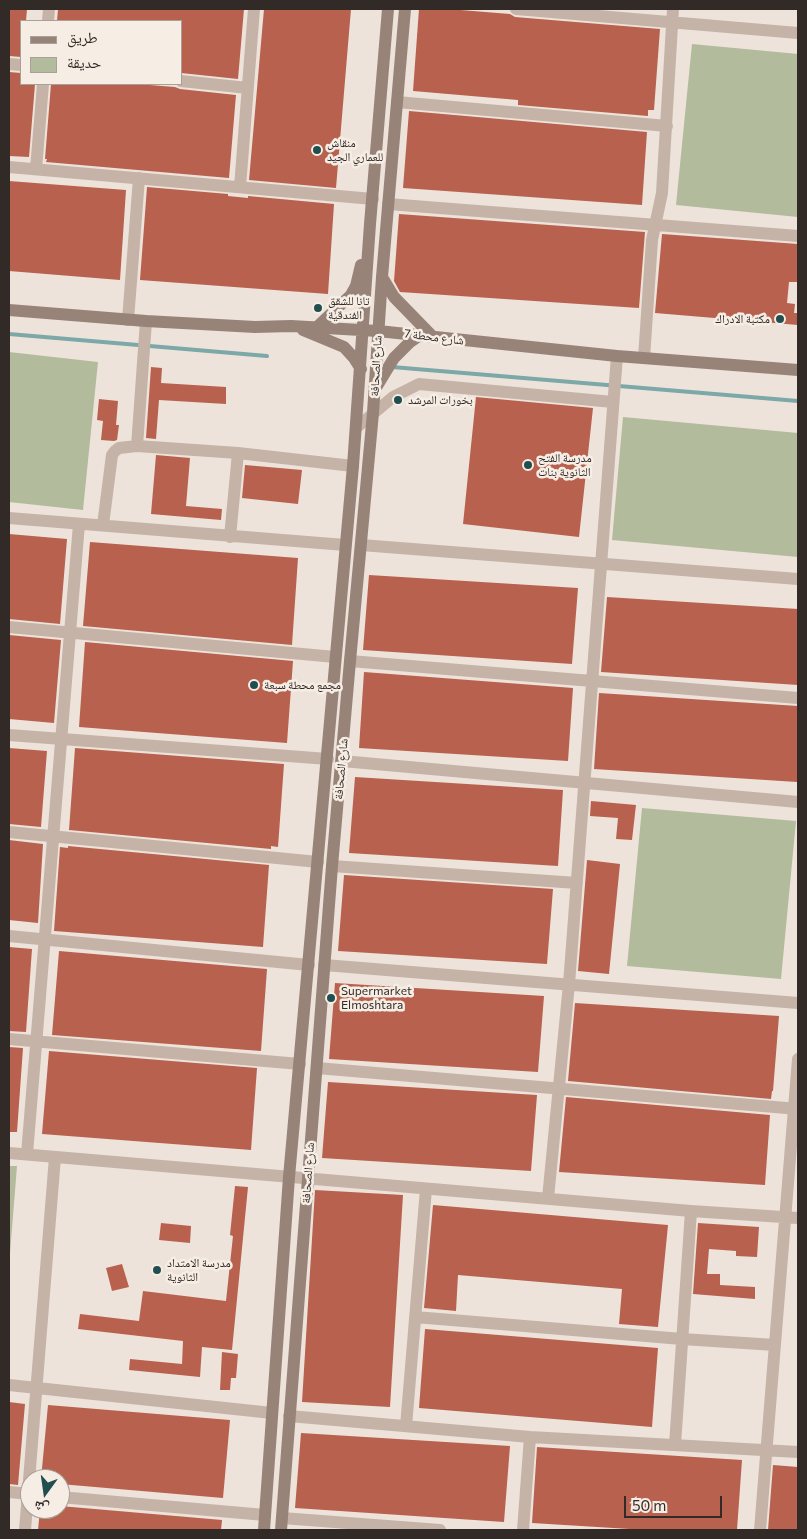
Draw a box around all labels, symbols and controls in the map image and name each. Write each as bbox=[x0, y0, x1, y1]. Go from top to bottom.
legend bbox=[20, 20, 182, 85]
text: طريق bbox=[67, 28, 98, 46]
text: حديقة bbox=[67, 53, 101, 71]
place label: منقاش للعماري الجيد bbox=[327, 136, 383, 164]
marker: منقاش للعماري الجيد bbox=[311, 144, 323, 156]
place label: تانا للشقق الفندقية bbox=[328, 294, 370, 322]
marker: تانا للشقق الفندقية bbox=[312, 302, 324, 314]
place label: مكتبة الادراك bbox=[715, 312, 770, 326]
marker: مكتبة الادراك bbox=[774, 313, 786, 325]
street label: شارع محطة 7 bbox=[403, 326, 465, 348]
street label: شارع الصحافة bbox=[367, 335, 385, 397]
place label: بخورات المرشد bbox=[408, 393, 473, 407]
marker: بخورات المرشد bbox=[392, 394, 404, 406]
place label: مدرسة الفتح الثانوية بنات bbox=[538, 451, 592, 479]
marker: مدرسة الفتح الثانوية بنات bbox=[522, 459, 534, 471]
place label: مجمع محطة سبعة bbox=[264, 678, 341, 692]
marker: مجمع محطة سبعة bbox=[248, 679, 260, 691]
street label: شارع الصحافة bbox=[331, 738, 351, 800]
place label: Supermarket Elmoshtara bbox=[341, 984, 412, 1012]
marker: Supermarket Elmoshtara bbox=[325, 992, 337, 1004]
street label: شارع الصحافة bbox=[299, 1142, 317, 1204]
place label: مدرسة الامتداد الثانوية bbox=[167, 1256, 231, 1284]
marker: مدرسة الامتداد الثانوية bbox=[151, 1264, 163, 1276]
north arrow bbox=[20, 1469, 70, 1519]
scale bar bbox=[627, 1486, 724, 1518]
text: 50 m bbox=[632, 1496, 666, 1514]
text: ش bbox=[32, 1498, 51, 1518]

